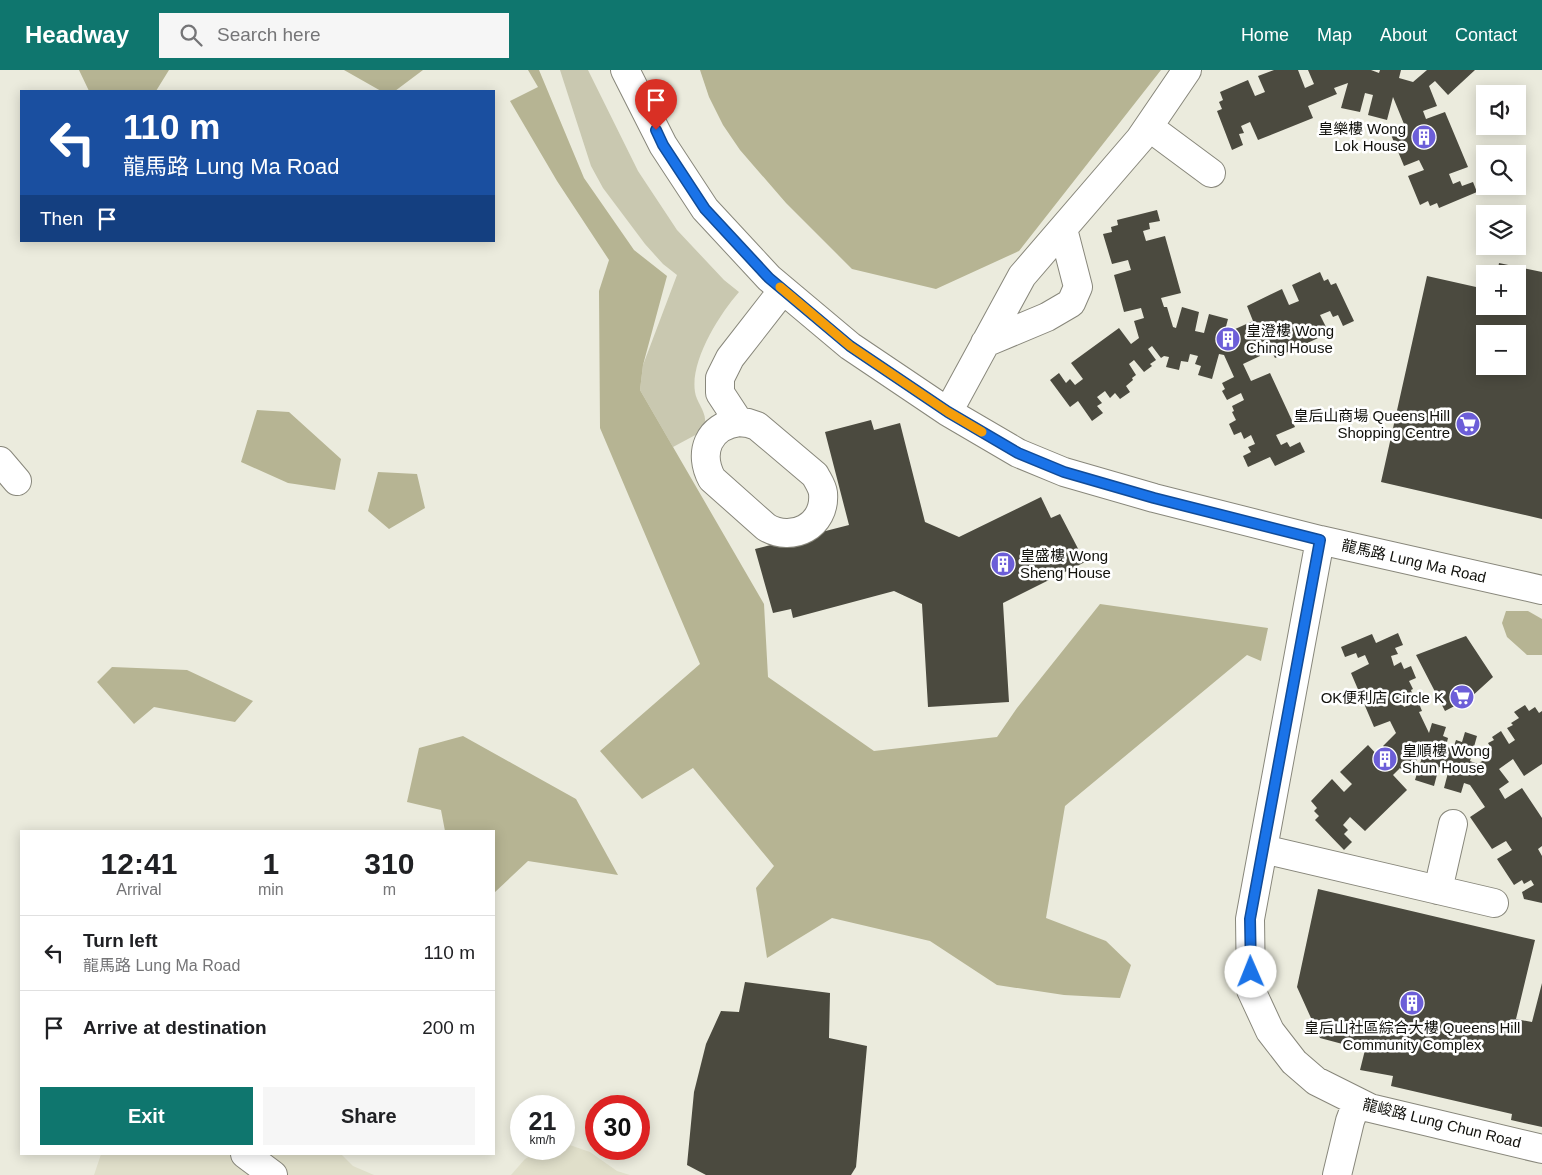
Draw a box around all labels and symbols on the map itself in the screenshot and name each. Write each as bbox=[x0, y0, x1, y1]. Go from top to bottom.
pin bbox=[635, 79, 677, 130]
place label: 皇樂樓 Wong Lok House bbox=[1318, 120, 1406, 154]
building icon: 皇樂樓 Wong Lok House bbox=[1411, 124, 1437, 150]
place label: 皇澄樓 Wong Ching House bbox=[1246, 322, 1334, 356]
building icon: 皇澄樓 Wong Ching House bbox=[1215, 326, 1241, 352]
place label: 皇后山商場 Queens Hill Shopping Centre bbox=[1293, 407, 1450, 441]
supermarket icon: 皇后山商場 Queens Hill Shopping Centre bbox=[1455, 411, 1481, 437]
street label: 龍馬路 Lung Ma Road bbox=[1340, 536, 1488, 586]
place label: 皇盛樓 Wong Sheng House bbox=[1020, 547, 1111, 581]
building icon: 皇盛樓 Wong Sheng House bbox=[990, 551, 1016, 577]
supermarket icon: OK便利店 Circle K bbox=[1449, 684, 1475, 710]
place label: OK便利店 Circle K bbox=[1321, 689, 1444, 706]
place label: 皇順樓 Wong Shun House bbox=[1402, 742, 1490, 776]
building icon: 皇順樓 Wong Shun House bbox=[1372, 746, 1398, 772]
position arrow bbox=[1224, 945, 1276, 997]
building icon: 皇后山社區綜合大樓 Queens Hill Community Complex bbox=[1399, 990, 1425, 1016]
place label: 皇后山社區綜合大樓 Queens Hill Community Complex bbox=[1304, 1019, 1520, 1053]
speed limit sign: 30 bbox=[585, 1095, 650, 1160]
street label: 龍峻路 Lung Chun Road bbox=[1361, 1095, 1523, 1151]

